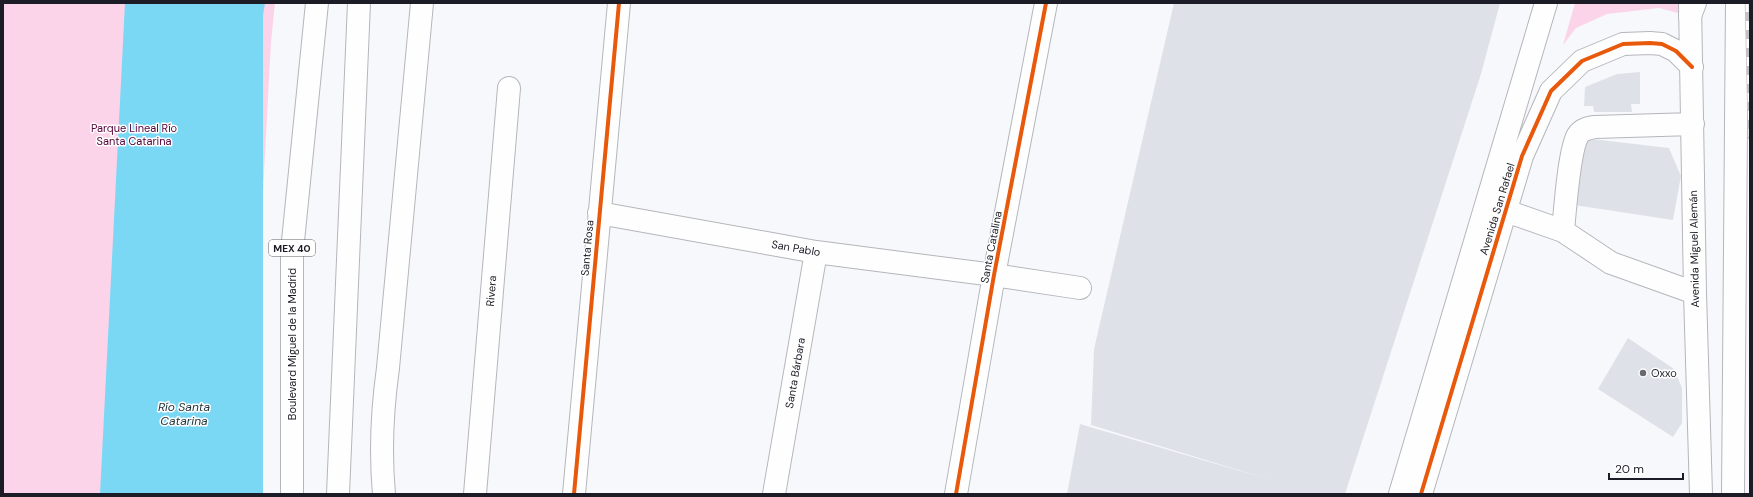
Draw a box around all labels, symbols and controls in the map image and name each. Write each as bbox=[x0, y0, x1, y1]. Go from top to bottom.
park label: Parque Lineal Río Santa Catarina bbox=[91, 121, 177, 148]
street label: Avenida San Rafael bbox=[1476, 161, 1518, 257]
street label: Avenida Miguel Alemán bbox=[1686, 190, 1702, 308]
street label: Santa Catalina bbox=[977, 210, 1005, 284]
street label: Santa Rosa bbox=[578, 219, 596, 277]
street label: San Pablo bbox=[770, 237, 822, 259]
road number: MEX 40 bbox=[269, 240, 315, 256]
street label: Boulevard Miguel de la Madrid bbox=[285, 268, 299, 420]
street label: Rivera bbox=[483, 275, 499, 307]
street label: Santa Bárbara bbox=[782, 337, 808, 409]
place label: Oxxo bbox=[1651, 366, 1677, 380]
marker: Oxxo bbox=[1638, 368, 1648, 378]
water label: Río Santa Catarina bbox=[158, 399, 210, 429]
scale bar bbox=[1609, 455, 1683, 481]
text: 20 m bbox=[1615, 461, 1644, 477]

